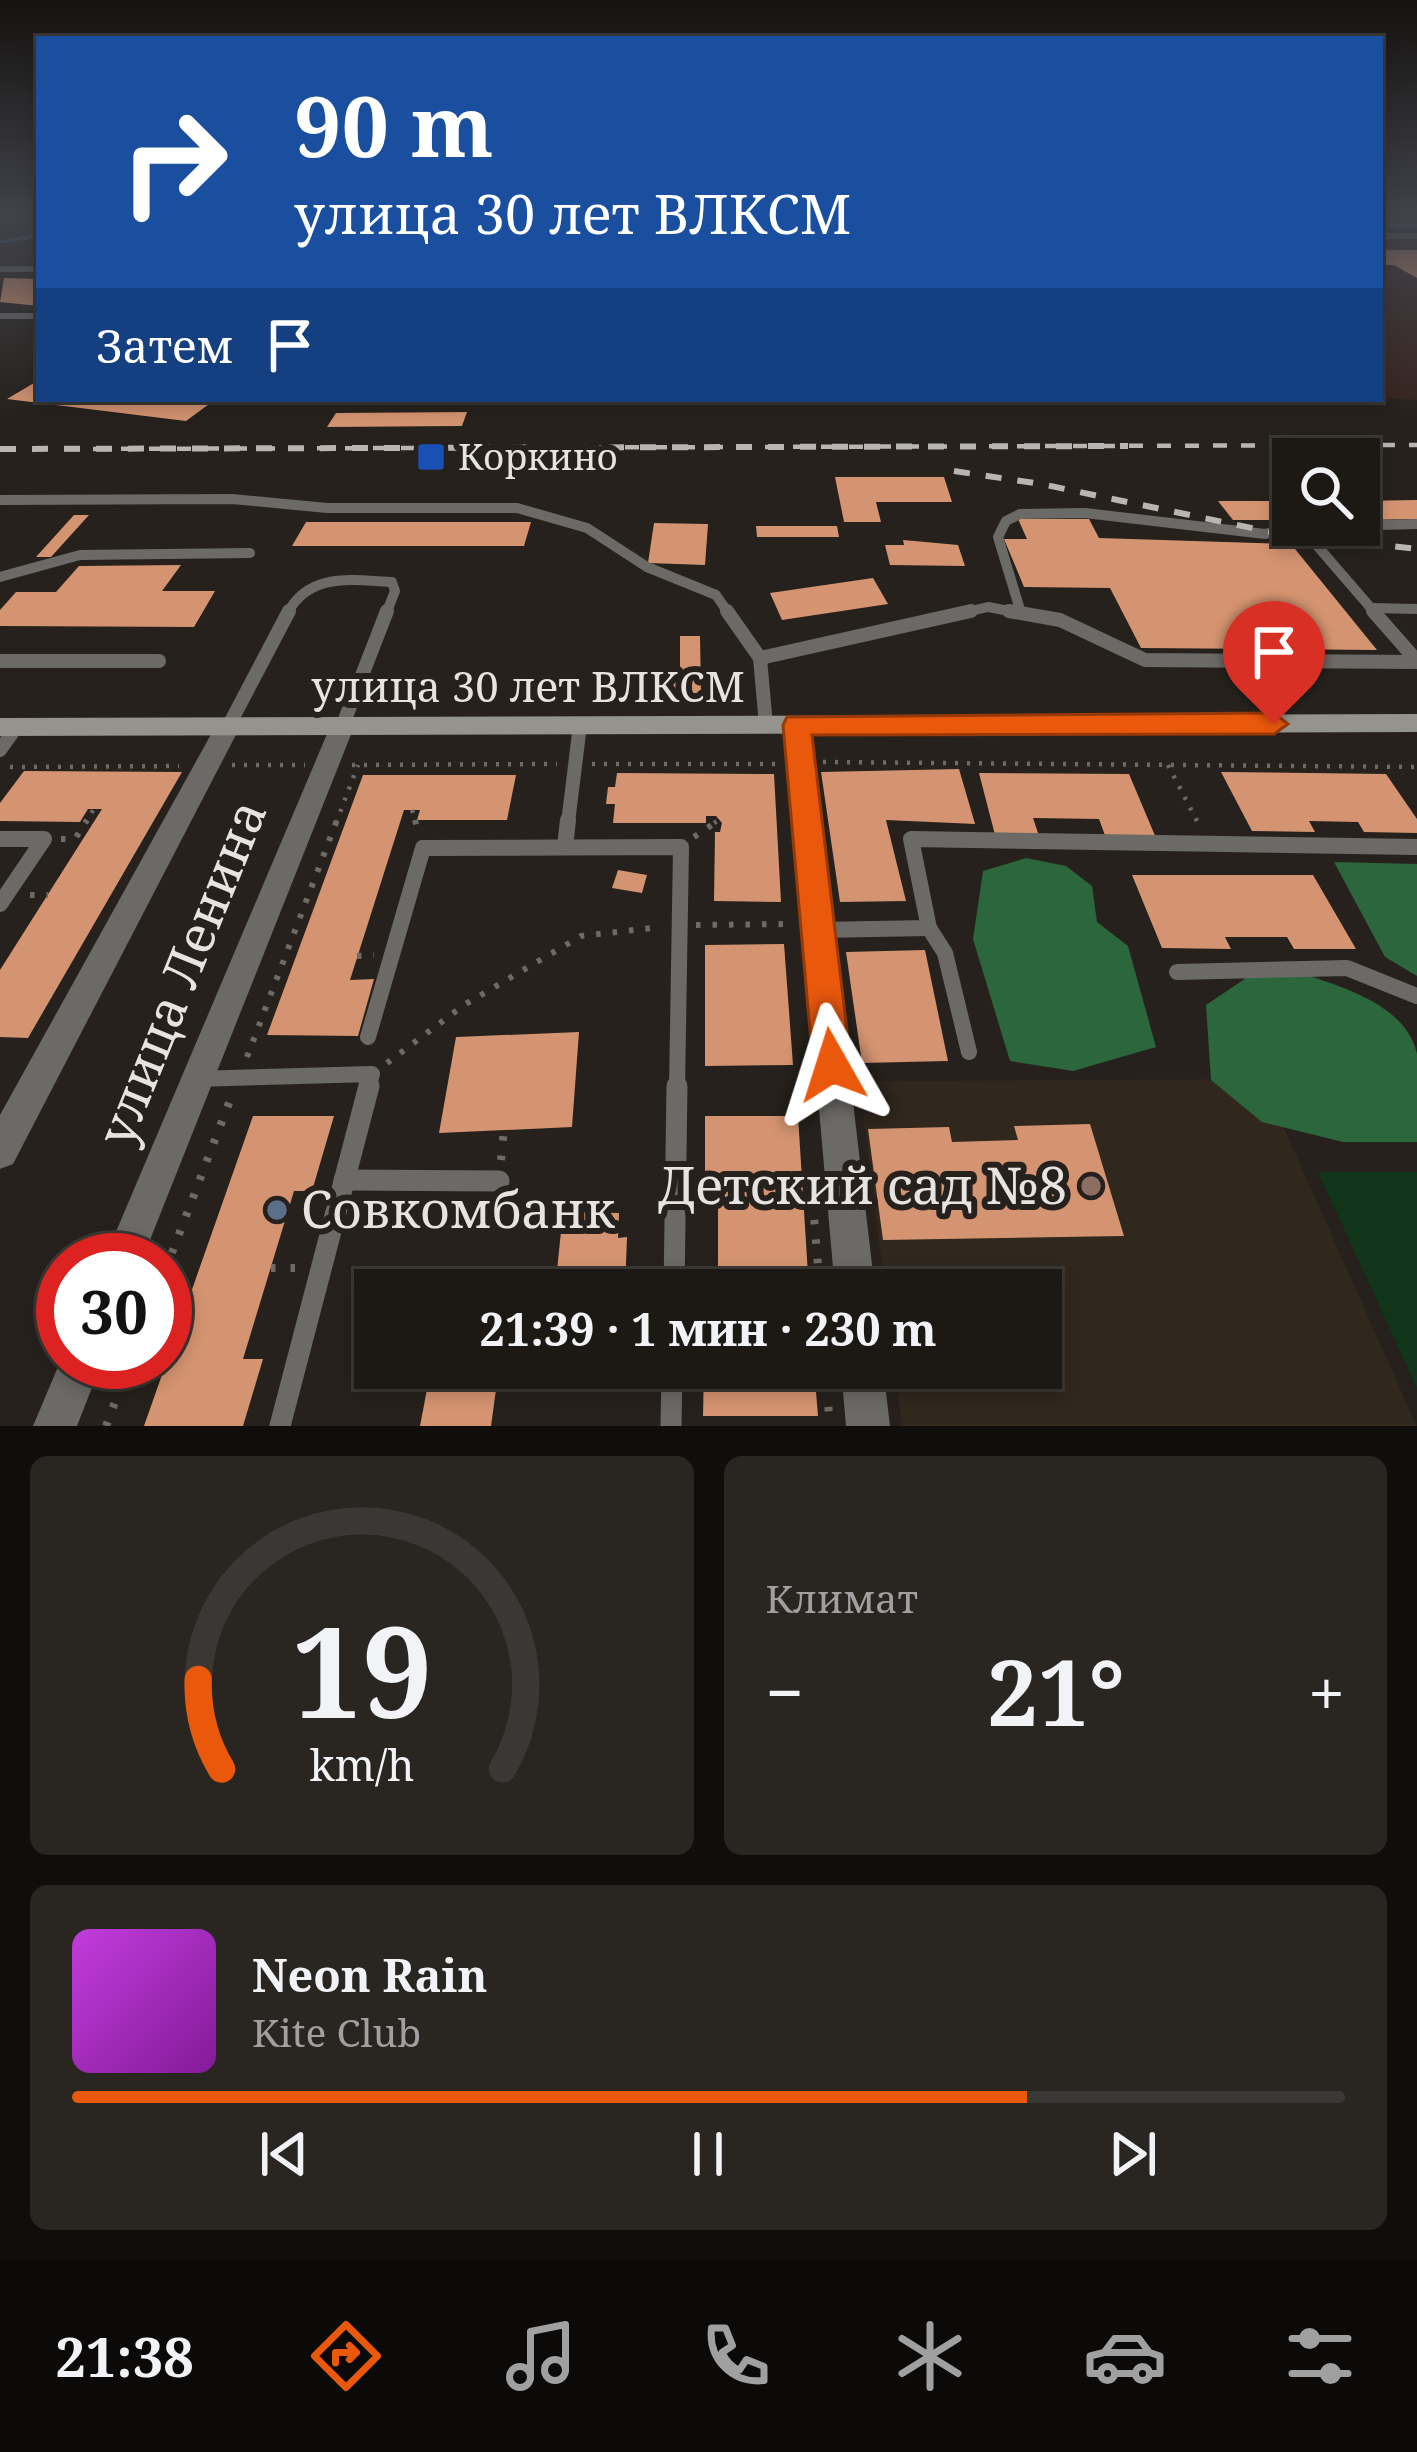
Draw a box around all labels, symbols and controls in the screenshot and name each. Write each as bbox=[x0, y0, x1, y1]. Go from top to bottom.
text: 90 m bbox=[294, 67, 494, 182]
icon: right bbox=[96, 84, 252, 240]
text: улица 30 лет ВЛКСМ bbox=[294, 176, 851, 250]
icon: arrive bbox=[257, 312, 323, 378]
text: Затем bbox=[96, 315, 233, 376]
place label: Коркино bbox=[458, 432, 618, 481]
map controls bbox=[1272, 438, 1380, 546]
button: search bbox=[1272, 438, 1380, 546]
marker: Коркино bbox=[415, 441, 447, 473]
pin bbox=[1223, 601, 1325, 724]
icon: arrive bbox=[1241, 619, 1307, 685]
street label: улица 30 лет ВЛКСМ bbox=[311, 657, 745, 714]
street label: улица Ленина bbox=[79, 789, 281, 1156]
position arrow bbox=[769, 1002, 895, 1128]
place label: Детский сад №8 bbox=[658, 1149, 1067, 1219]
place label: Совкомбанк bbox=[301, 1173, 616, 1243]
marker: Детский сад №8 bbox=[1078, 1173, 1104, 1199]
marker: Совкомбанк bbox=[264, 1197, 290, 1223]
speed limit sign: 30 bbox=[36, 1233, 192, 1389]
text: 21:39 · 1 мин · 230 m bbox=[479, 1298, 937, 1359]
text: Климат bbox=[766, 1571, 918, 1624]
text: 19 bbox=[291, 1585, 432, 1755]
text: 21° bbox=[987, 1630, 1125, 1752]
text: − bbox=[766, 1646, 804, 1736]
text: + bbox=[1308, 1646, 1345, 1736]
text: km/h bbox=[309, 1734, 414, 1793]
text: Neon Rain bbox=[252, 1944, 487, 2005]
text: Kite Club bbox=[252, 2005, 421, 2058]
icon: previous bbox=[251, 2121, 317, 2187]
icon: pause bbox=[675, 2121, 741, 2187]
icon: next bbox=[1100, 2121, 1166, 2187]
icon: directions bbox=[304, 2314, 388, 2398]
icon: music bbox=[499, 2314, 583, 2398]
icon: phone bbox=[694, 2314, 778, 2398]
icon: climate bbox=[888, 2314, 972, 2398]
icon: car bbox=[1083, 2314, 1167, 2398]
icon: filters bbox=[1278, 2314, 1362, 2398]
text: 21:38 bbox=[55, 2319, 194, 2393]

